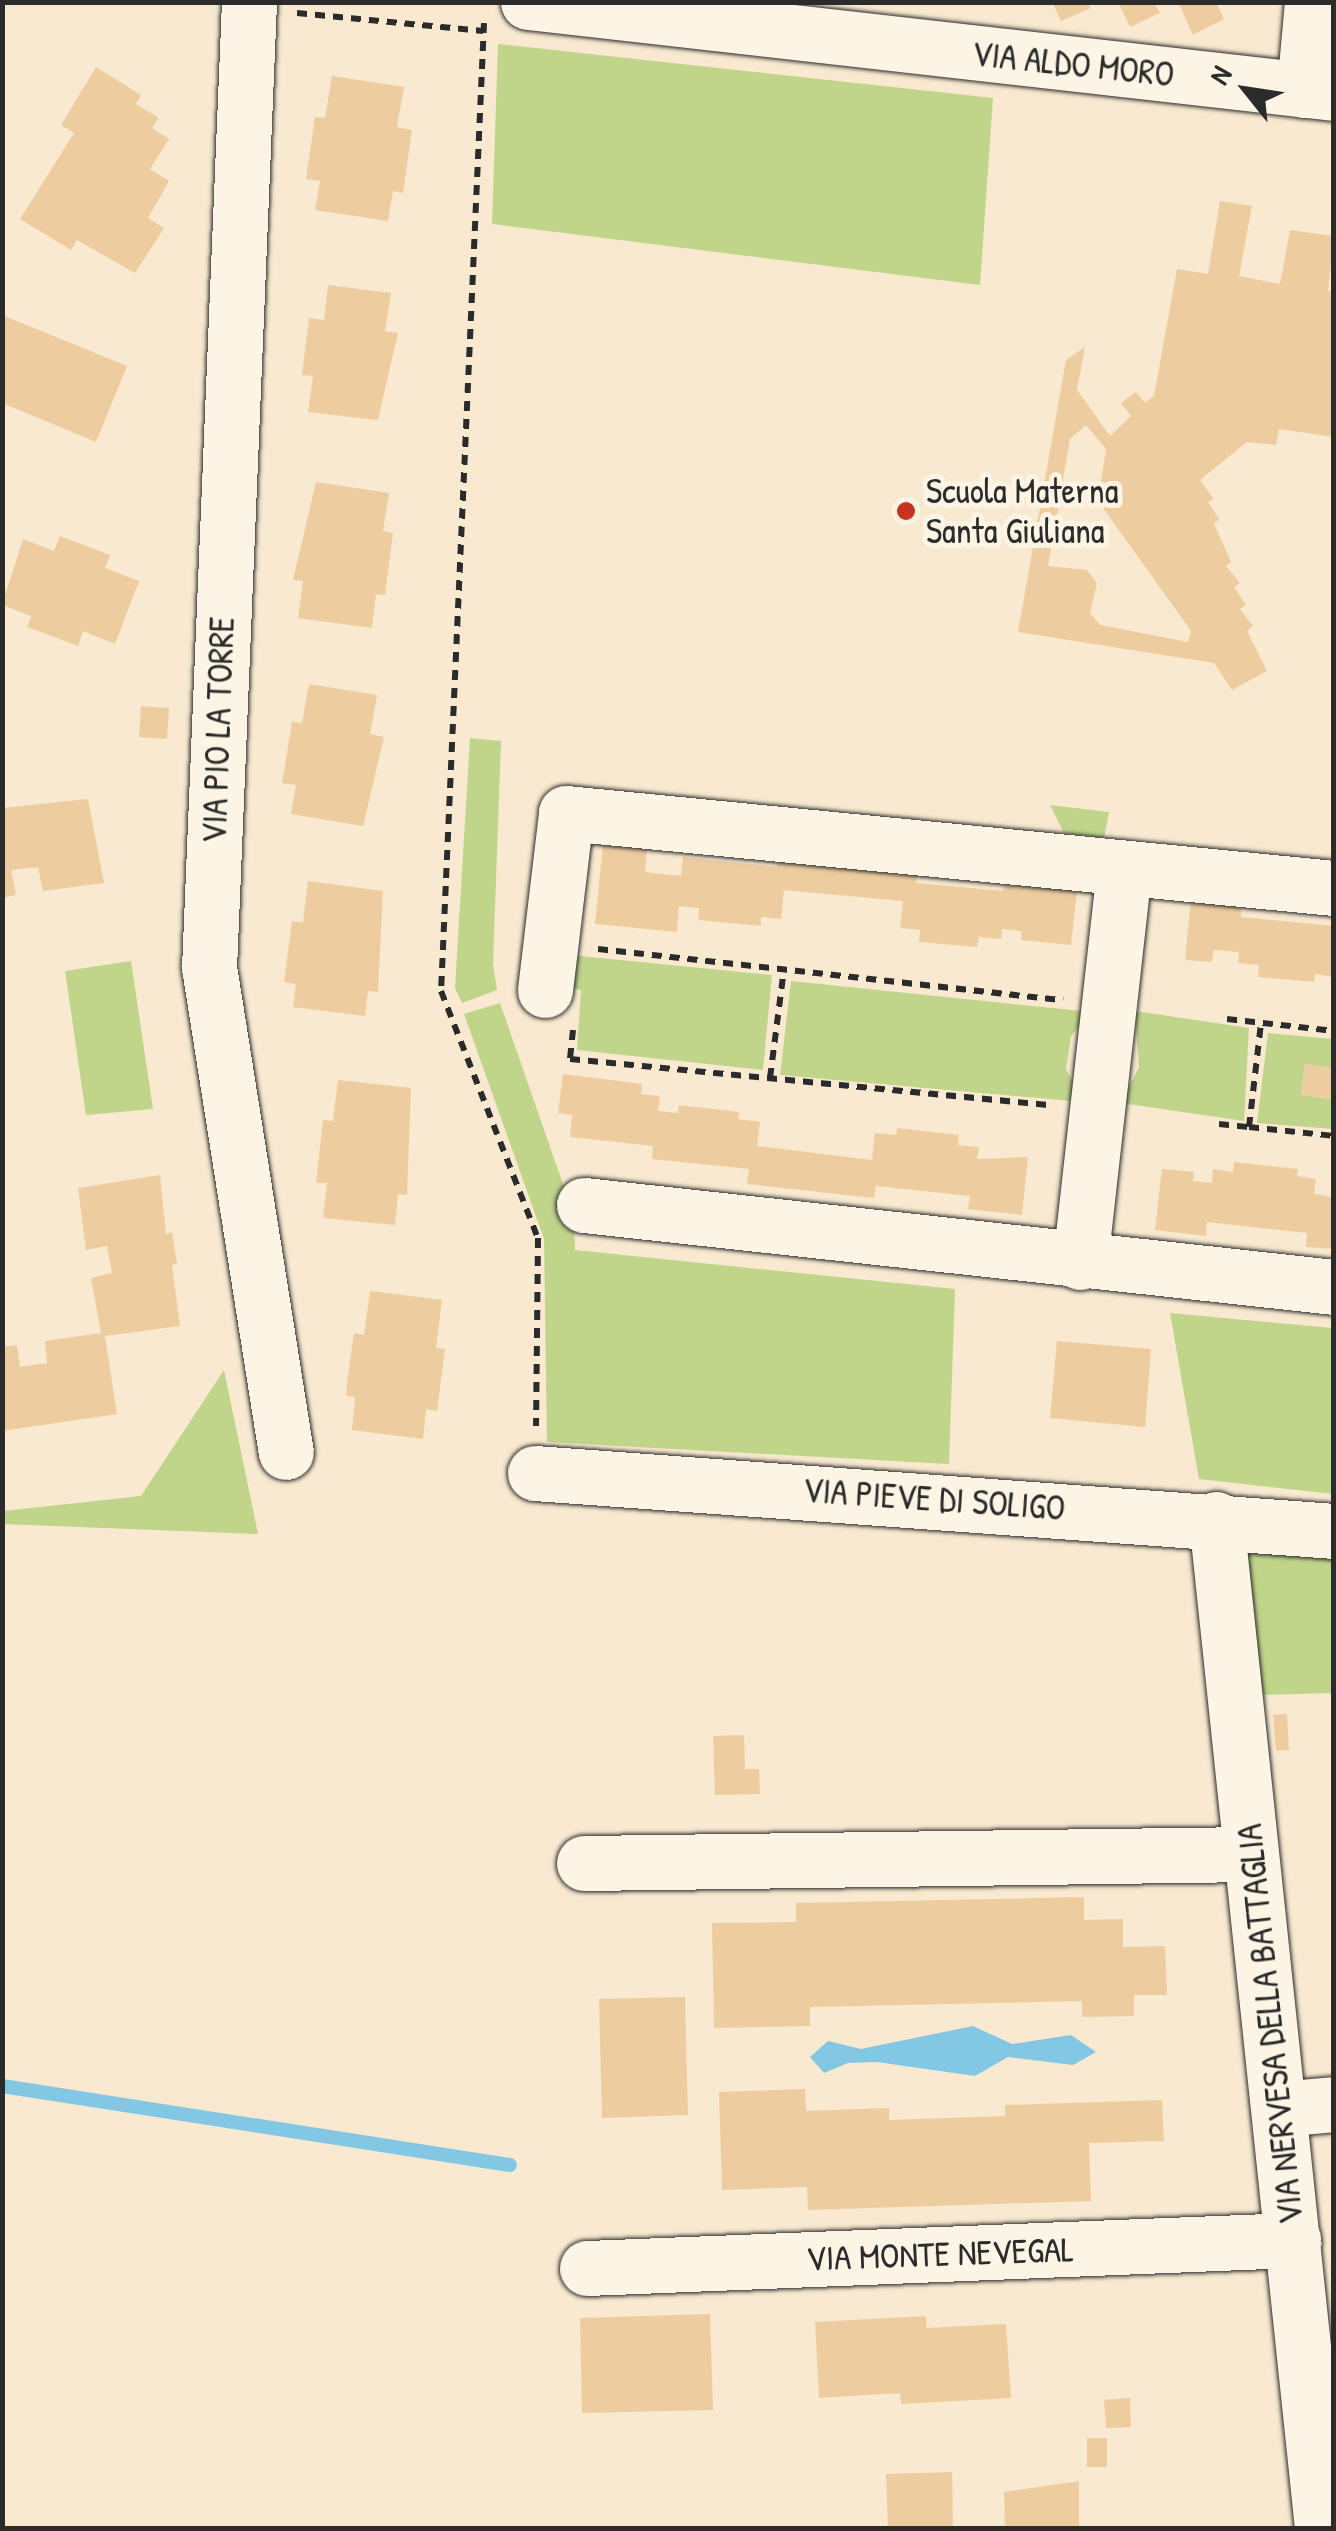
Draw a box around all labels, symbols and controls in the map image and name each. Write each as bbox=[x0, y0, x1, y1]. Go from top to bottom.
street label: VIA ALDO MORO bbox=[970, 33, 1176, 95]
north arrow bbox=[1196, 40, 1296, 140]
text: N bbox=[1200, 59, 1240, 91]
place label: Scuola Materna Santa Giuliana bbox=[926, 470, 1118, 552]
marker: Scuola Materna Santa Giuliana bbox=[895, 500, 917, 522]
street label: VIA PIO LA TORRE bbox=[193, 616, 243, 844]
street label: VIA PIEVE DI SOLIGO bbox=[802, 1469, 1066, 1529]
street label: VIA NERVESA DELLA BATTAGLIA bbox=[1228, 1822, 1312, 2226]
street label: VIA MONTE NEVEGAL bbox=[805, 2228, 1075, 2280]

